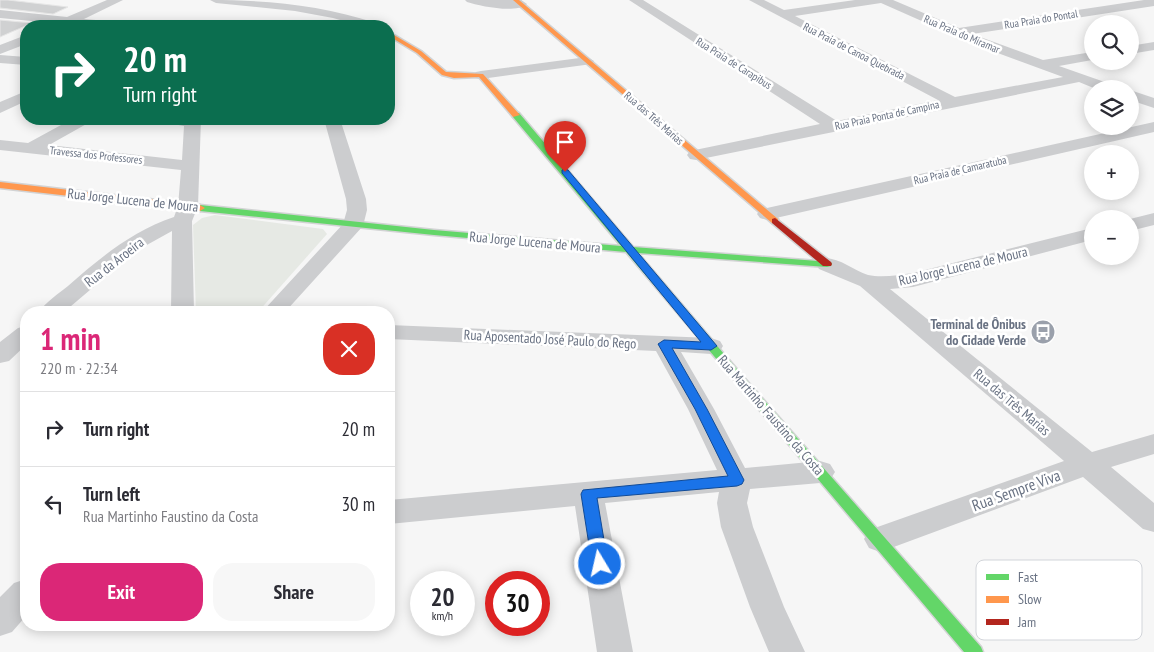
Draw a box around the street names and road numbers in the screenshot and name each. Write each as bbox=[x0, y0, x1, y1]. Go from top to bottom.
street label: Rua Praia do Pontal bbox=[1003, 6, 1079, 32]
street label: Rua Praia do Miramar bbox=[922, 12, 1002, 56]
street label: Rua Praia de Canoa Quebrada bbox=[801, 19, 907, 83]
street label: Rua Praia de Carapibus bbox=[693, 34, 775, 92]
street label: Rua das Três Marias bbox=[621, 88, 687, 148]
street label: Rua Praia Ponta de Campina bbox=[833, 97, 941, 133]
street label: Travessa dos Professores bbox=[49, 143, 143, 167]
street label: Rua Praia de Camaratuba bbox=[912, 153, 1008, 187]
street label: Rua Jorge Lucena de Moura bbox=[67, 184, 199, 216]
street label: Rua Jorge Lucena de Moura bbox=[469, 227, 601, 257]
street label: Rua da Aroeira bbox=[81, 233, 147, 291]
street label: Rua Jorge Lucena de Moura bbox=[897, 242, 1029, 290]
street label: Rua Aposentado José Paulo do Rego bbox=[463, 325, 637, 353]
street label: Rua Martinho Faustino da Costa bbox=[714, 351, 828, 479]
street label: Rua das Três Marias bbox=[970, 365, 1054, 439]
street label: Rua Sempre Viva bbox=[969, 465, 1063, 515]

